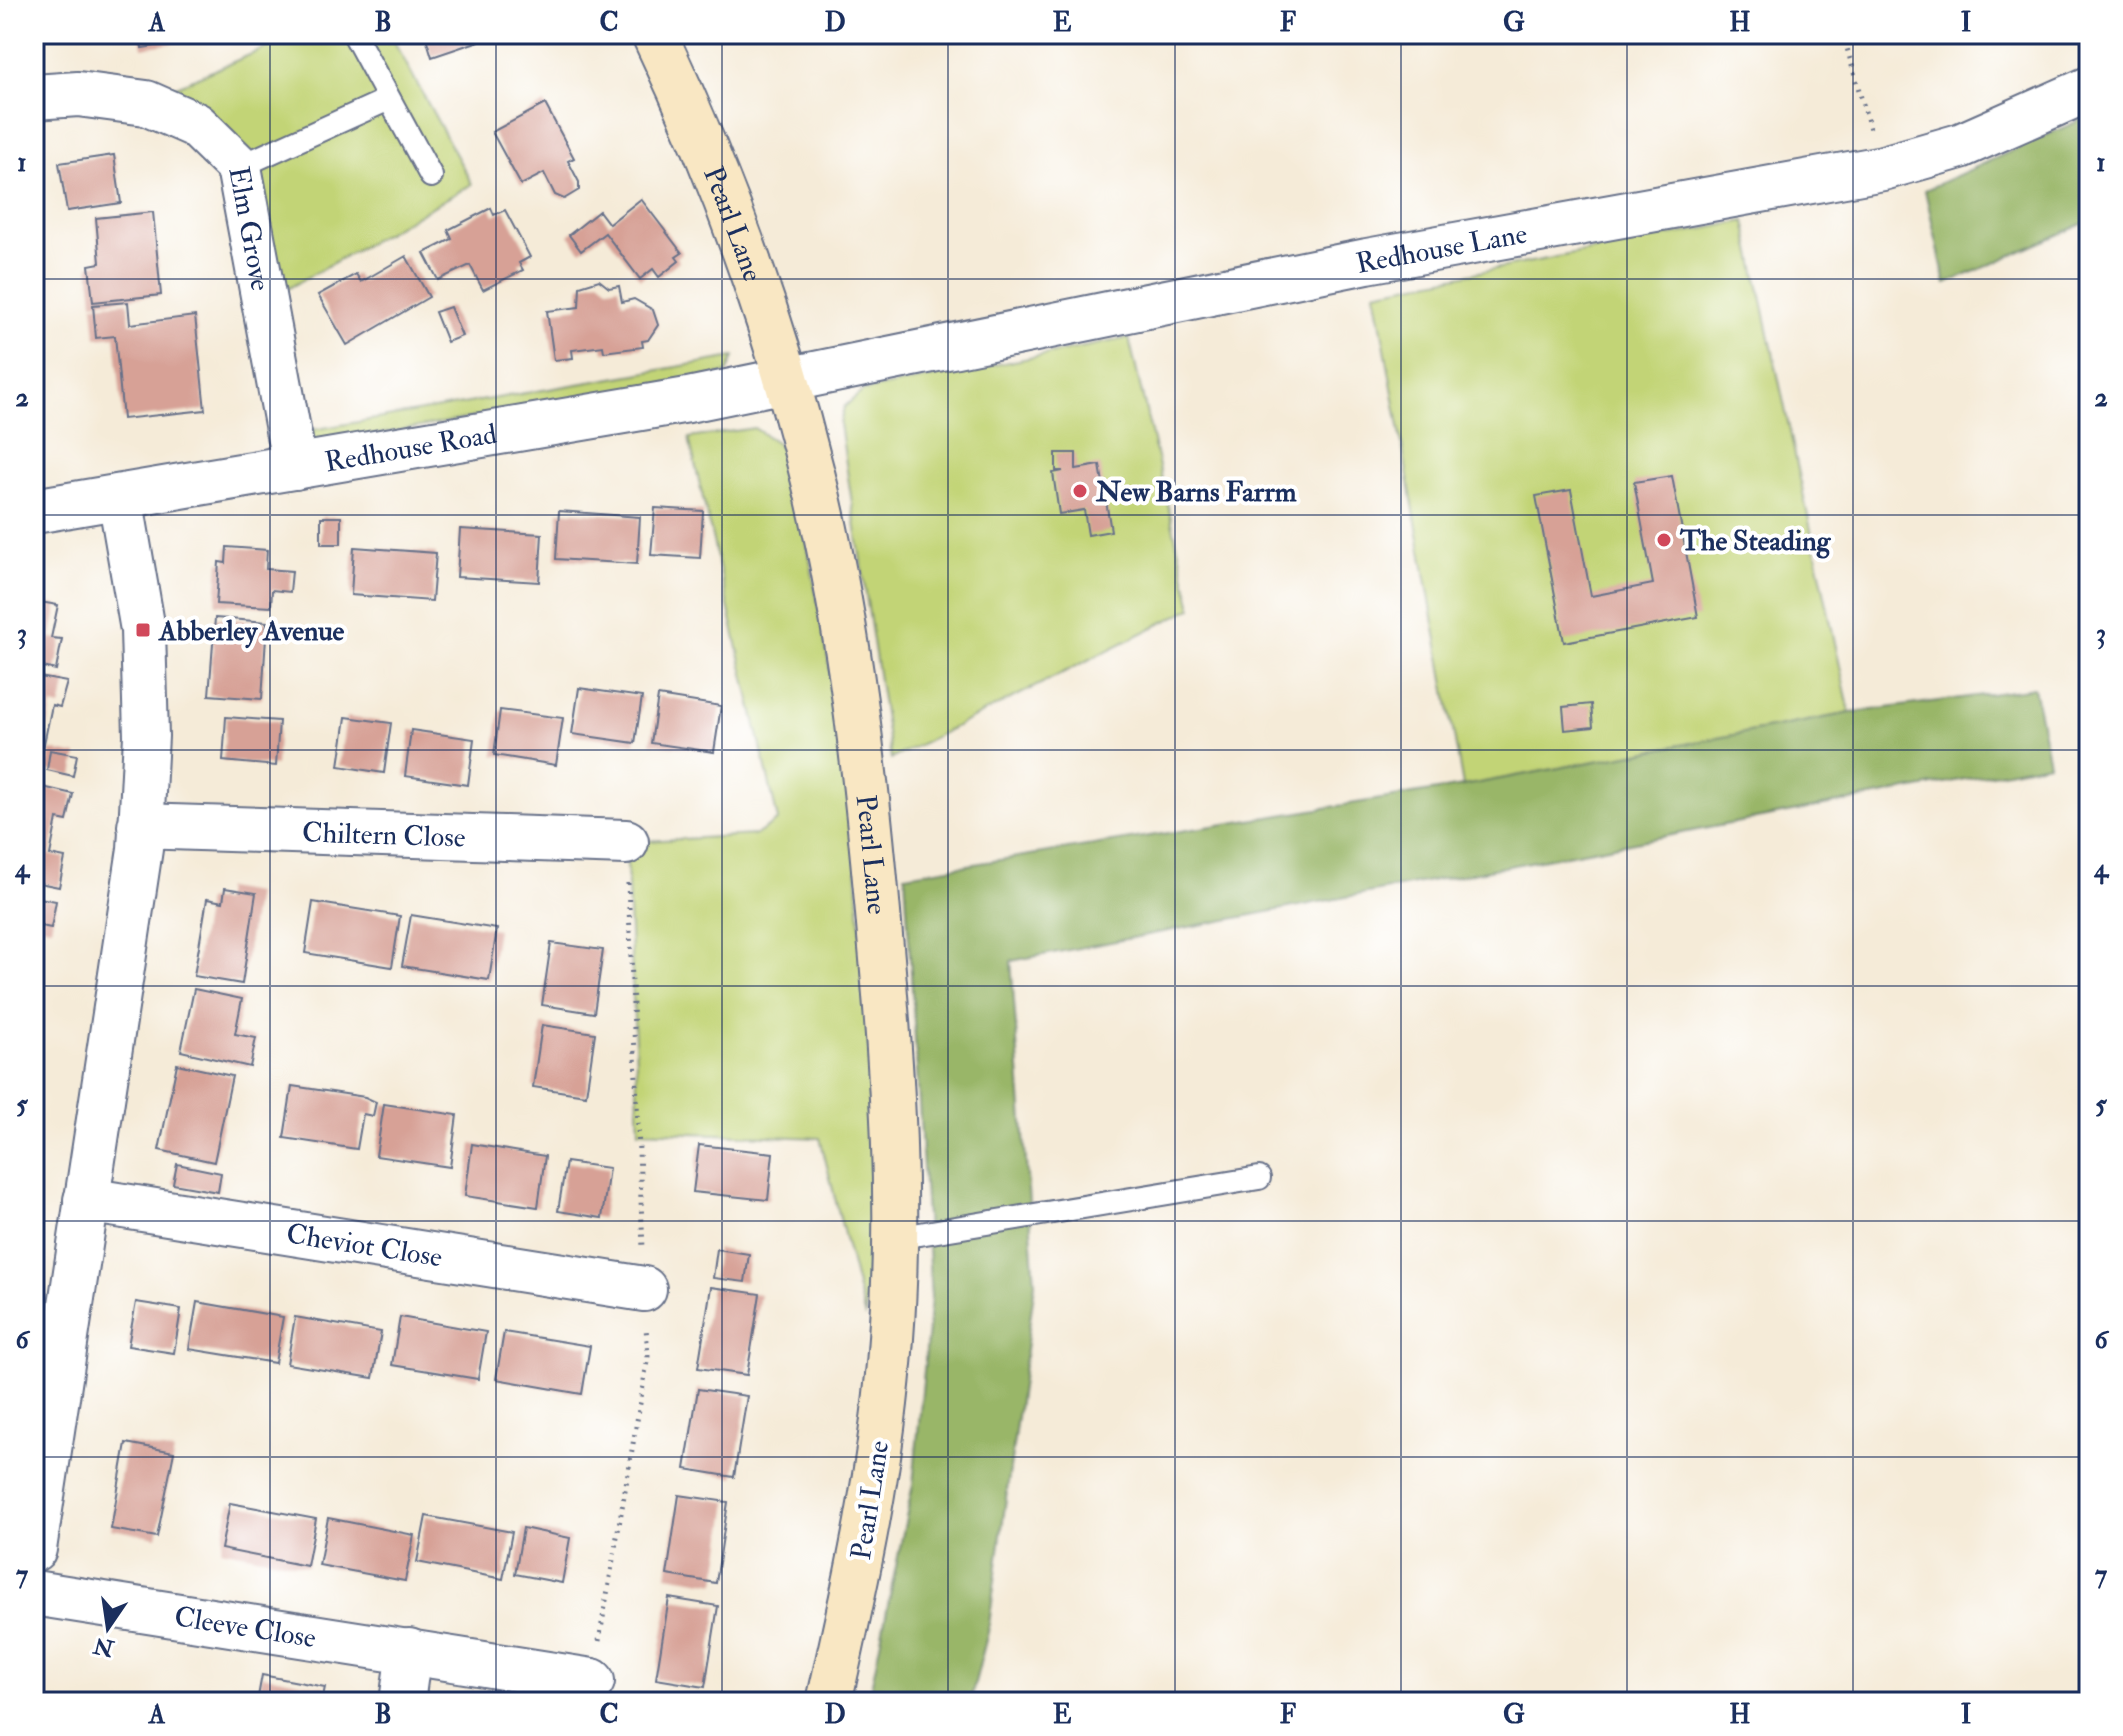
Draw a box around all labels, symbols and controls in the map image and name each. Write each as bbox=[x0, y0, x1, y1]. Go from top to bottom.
text: A bbox=[148, 7, 166, 39]
text: B bbox=[374, 7, 392, 39]
text: C bbox=[599, 7, 619, 39]
text: D bbox=[824, 7, 846, 39]
text: E bbox=[1053, 7, 1072, 39]
text: F bbox=[1280, 7, 1297, 39]
text: G bbox=[1503, 7, 1525, 39]
text: H bbox=[1729, 7, 1751, 39]
text: I bbox=[1961, 7, 1971, 39]
text: 1 bbox=[17, 147, 27, 179]
text: 1 bbox=[2096, 147, 2106, 179]
street label: Pearl Lane bbox=[695, 162, 770, 287]
street label: Elm Grove bbox=[220, 164, 278, 294]
street label: Redhouse Lane bbox=[1353, 216, 1530, 282]
text: 2 bbox=[15, 382, 29, 414]
text: 2 bbox=[2094, 382, 2108, 414]
street label: Redhouse Road bbox=[322, 417, 500, 480]
place label: New Barns Farrm bbox=[1095, 475, 1297, 510]
marker: New Barns Farrm bbox=[1071, 482, 1089, 500]
place label: The Steading bbox=[1679, 524, 1832, 559]
marker: The Steading bbox=[1655, 531, 1673, 549]
place label: Abberley Avenue bbox=[158, 614, 345, 649]
text: 3 bbox=[17, 618, 27, 650]
text: 3 bbox=[2096, 618, 2106, 650]
marker: Abberley Avenue bbox=[134, 621, 152, 639]
street label: Pearl Lane bbox=[848, 793, 894, 916]
street label: Chiltern Close bbox=[301, 815, 466, 856]
text: 4 bbox=[14, 853, 31, 885]
text: 4 bbox=[2093, 853, 2110, 885]
text: 5 bbox=[16, 1089, 28, 1121]
text: 5 bbox=[2095, 1089, 2107, 1121]
street label: Cheviot Close bbox=[284, 1216, 445, 1276]
text: 6 bbox=[15, 1324, 30, 1356]
text: 6 bbox=[2094, 1324, 2109, 1356]
street label: Pearl Lane bbox=[844, 1438, 897, 1562]
text: 7 bbox=[16, 1559, 28, 1591]
text: 7 bbox=[2095, 1559, 2107, 1591]
north arrow bbox=[68, 1588, 148, 1668]
street label: Cleeve Close bbox=[172, 1599, 319, 1656]
text: N bbox=[91, 1631, 117, 1663]
text: A bbox=[148, 1699, 166, 1731]
text: B bbox=[374, 1699, 392, 1731]
text: C bbox=[599, 1699, 619, 1731]
text: D bbox=[824, 1699, 846, 1731]
text: E bbox=[1053, 1699, 1072, 1731]
text: F bbox=[1280, 1699, 1297, 1731]
text: G bbox=[1503, 1699, 1525, 1731]
text: H bbox=[1729, 1699, 1751, 1731]
text: I bbox=[1961, 1699, 1971, 1731]

